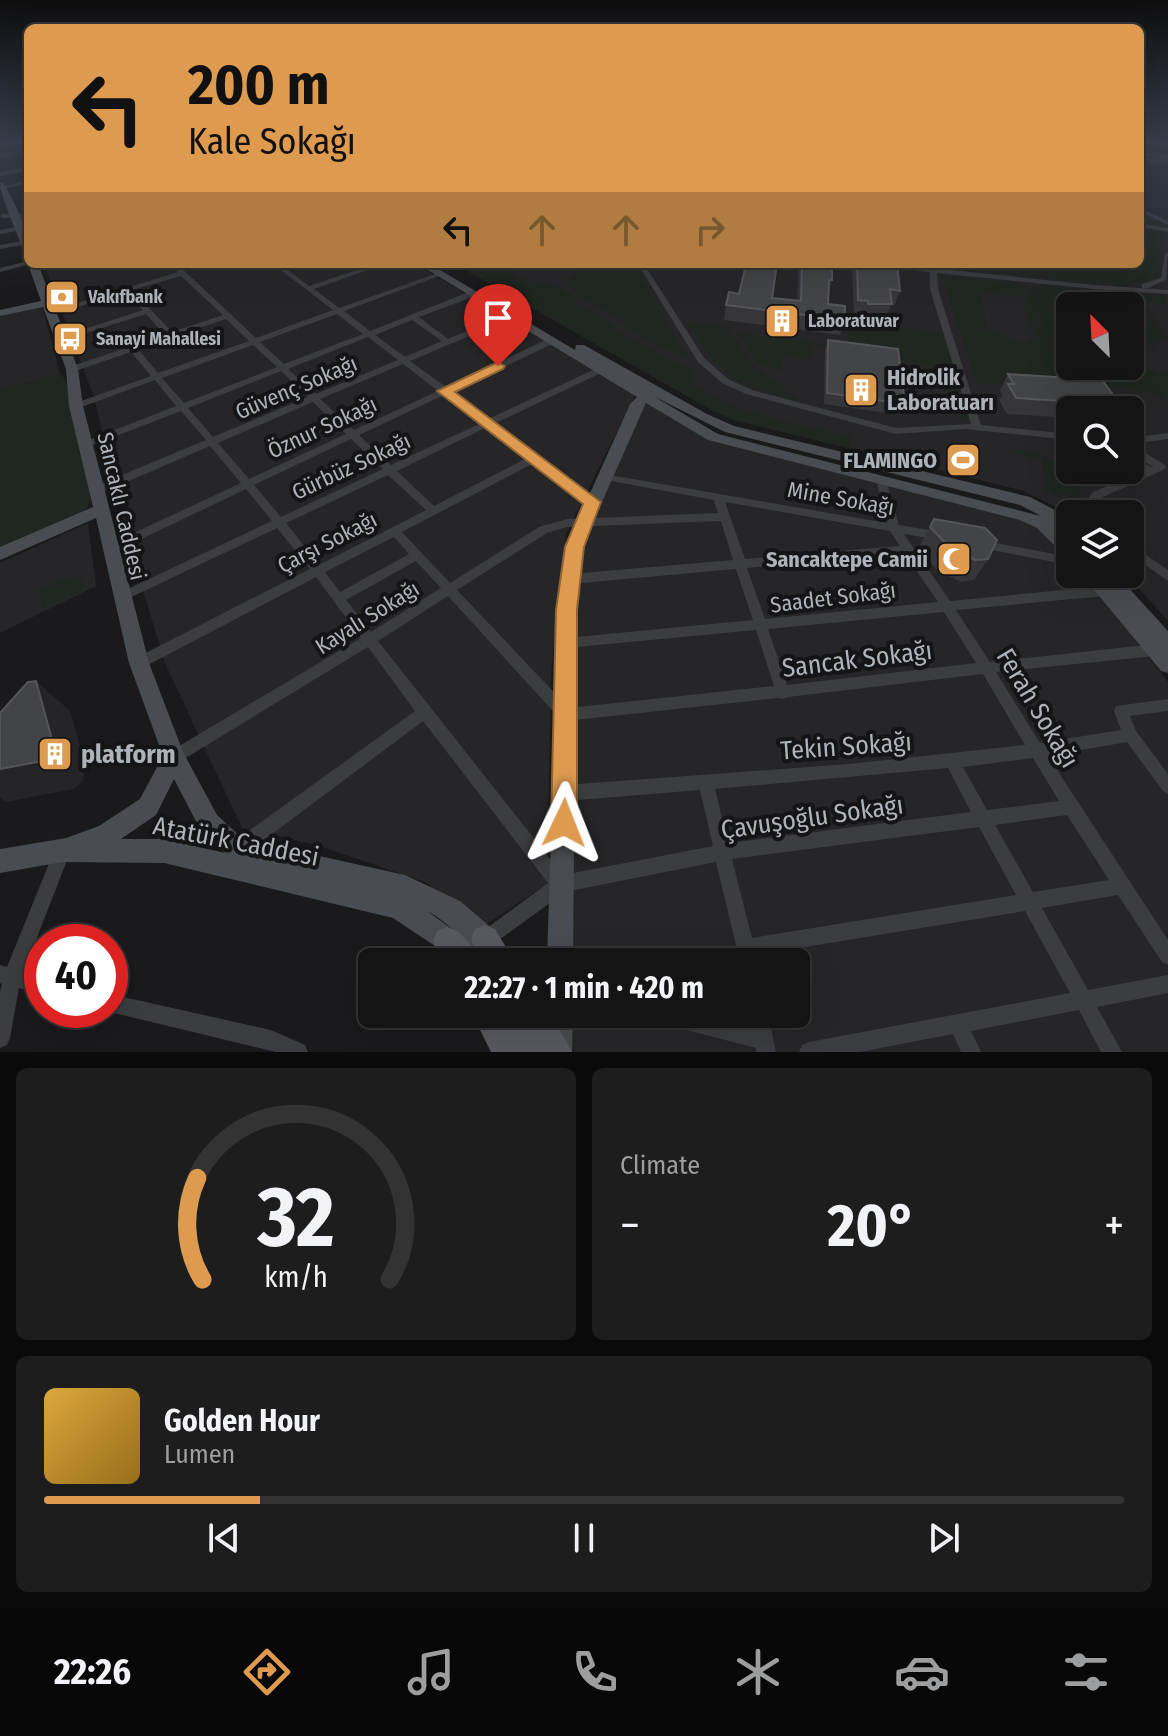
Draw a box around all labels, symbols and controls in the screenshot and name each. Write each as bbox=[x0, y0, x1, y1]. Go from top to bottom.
text: 200 m bbox=[188, 52, 329, 119]
icon: left bbox=[56, 56, 160, 160]
text: Kale Sokağı bbox=[188, 120, 356, 164]
icon: left bbox=[436, 208, 480, 252]
icon: ahead bbox=[520, 208, 564, 252]
icon: ahead bbox=[604, 208, 648, 252]
icon: right bbox=[688, 208, 732, 252]
bank icon: Vakıfbank bbox=[43, 278, 81, 316]
pin bbox=[464, 284, 532, 366]
place label: Vakıfbank bbox=[87, 286, 163, 308]
north arrow bbox=[1056, 292, 1144, 380]
map controls bbox=[1056, 292, 1144, 588]
icon: arrive bbox=[476, 296, 520, 340]
building icon: Laboratuvar bbox=[763, 302, 801, 340]
place label: Laboratuvar bbox=[808, 310, 899, 332]
bus stop icon: Sanayi Mahallesi bbox=[51, 320, 89, 358]
place label: Sanayi Mahallesi bbox=[96, 328, 221, 350]
street label: Güvenç Sokağı bbox=[231, 350, 361, 425]
place label: Hidrolik Laboratuarı bbox=[887, 364, 994, 416]
building icon: Hidrolik Laboratuarı bbox=[842, 371, 880, 409]
street label: Öznur Sokağı bbox=[263, 390, 381, 464]
button: search bbox=[1056, 396, 1144, 484]
street label: Gürbüz Sokağı bbox=[288, 427, 415, 506]
street label: Sancaklı Caddesi bbox=[91, 429, 152, 583]
sports icon: FLAMINGO bbox=[944, 441, 982, 479]
place label: FLAMINGO bbox=[843, 447, 937, 474]
street label: Mine Sokağı bbox=[786, 476, 896, 521]
button: layers bbox=[1056, 500, 1144, 588]
street label: Çarşı Sokağı bbox=[273, 506, 382, 580]
mosque icon: Sancaktepe Camii bbox=[935, 540, 973, 578]
place label: Sancaktepe Camii bbox=[766, 546, 928, 573]
street label: Kayalı Sokağı bbox=[310, 575, 424, 660]
street label: Saadet Sokağı bbox=[769, 576, 897, 619]
street label: Sancak Sokağı bbox=[780, 635, 934, 684]
street label: Ferah Sokağı bbox=[990, 643, 1085, 774]
street label: Tekin Sokağı bbox=[779, 726, 913, 767]
building icon: platform bbox=[36, 735, 74, 773]
place label: platform bbox=[81, 739, 176, 770]
position arrow bbox=[522, 781, 606, 865]
street label: Çavuşoğlu Sokağı bbox=[719, 789, 905, 846]
street label: Atatürk Caddesi bbox=[150, 810, 321, 873]
speed limit sign: 40 bbox=[24, 924, 128, 1028]
text: 22:27 · 1 min · 420 m bbox=[464, 970, 704, 1006]
text: Climate bbox=[620, 1150, 700, 1181]
text: 32 bbox=[256, 1168, 335, 1268]
text: 20° bbox=[828, 1190, 916, 1262]
text: − bbox=[620, 1199, 640, 1252]
text: + bbox=[1104, 1199, 1124, 1252]
text: km/h bbox=[264, 1260, 328, 1295]
text: Golden Hour bbox=[164, 1403, 320, 1439]
text: Lumen bbox=[164, 1439, 235, 1470]
icon: previous bbox=[202, 1516, 246, 1560]
icon: pause bbox=[562, 1516, 606, 1560]
icon: next bbox=[922, 1516, 966, 1560]
icon: directions bbox=[239, 1644, 295, 1700]
icon: music bbox=[403, 1644, 459, 1700]
icon: phone bbox=[567, 1644, 623, 1700]
icon: climate bbox=[730, 1644, 786, 1700]
icon: car bbox=[894, 1644, 950, 1700]
icon: filters bbox=[1058, 1644, 1114, 1700]
text: 22:26 bbox=[54, 1650, 131, 1694]

